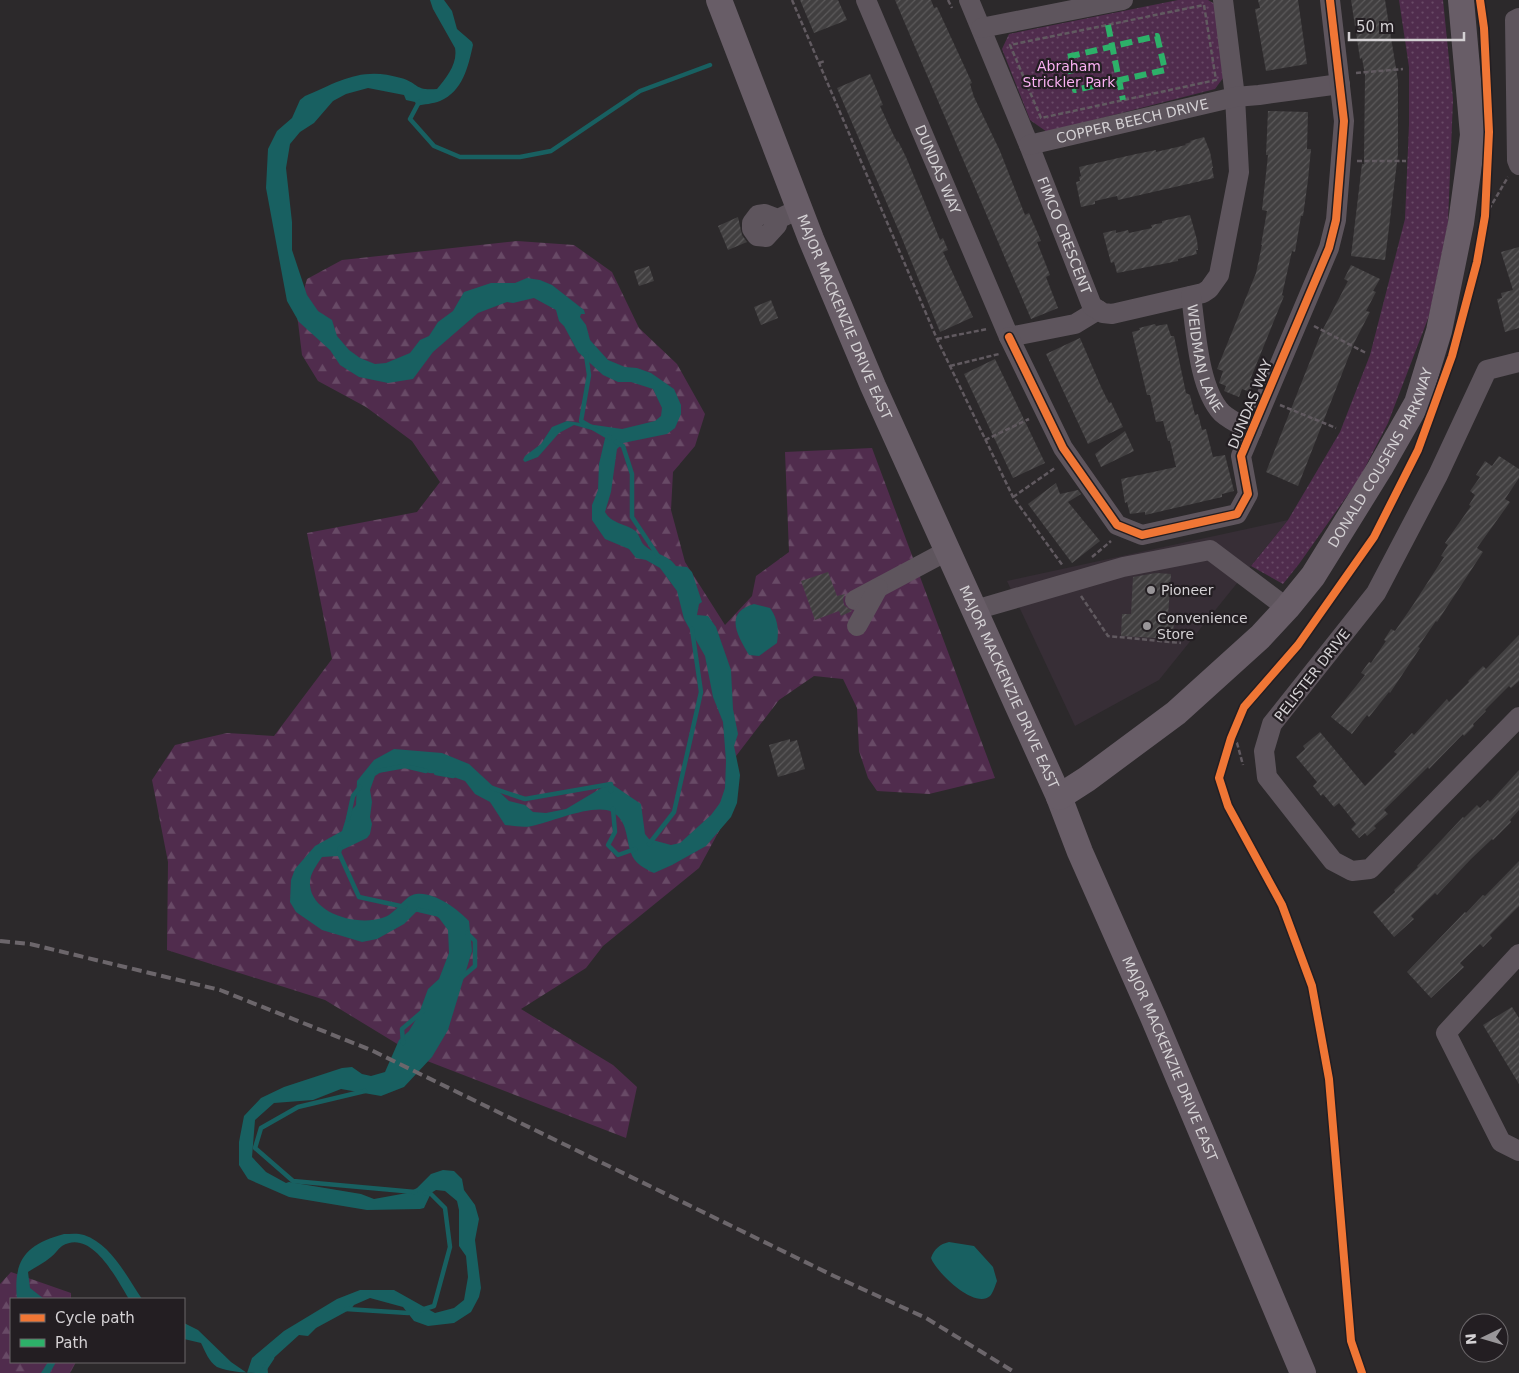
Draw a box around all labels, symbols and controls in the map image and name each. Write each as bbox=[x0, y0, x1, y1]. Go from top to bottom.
scale bar bbox=[1349, 10, 1464, 42]
text: 50 m bbox=[1356, 18, 1394, 36]
park label: Abraham Strickler Park bbox=[1023, 58, 1116, 90]
street label: COPPER BEECH DRIVE bbox=[1054, 95, 1210, 146]
street label: DUNDAS WAY bbox=[912, 122, 964, 217]
street label: FIMCO CRESCENT bbox=[1034, 175, 1095, 297]
street label: MAJOR MACKENZIE DRIVE EAST bbox=[794, 212, 895, 422]
street label: WEIDMAN LANE bbox=[1184, 303, 1226, 416]
street label: DUNDAS WAY bbox=[1225, 357, 1275, 451]
street label: DONALD COUSENS PARKWAY bbox=[1325, 365, 1435, 550]
place label: Pioneer bbox=[1161, 582, 1214, 598]
street label: MAJOR MACKENZIE DRIVE EAST bbox=[956, 583, 1062, 791]
marker: Pioneer bbox=[1145, 584, 1157, 596]
place label: Convenience Store bbox=[1157, 610, 1248, 642]
marker: Convenience Store bbox=[1141, 620, 1153, 632]
street label: PELISTER DRIVE bbox=[1271, 626, 1353, 724]
street label: MAJOR MACKENZIE DRIVE EAST bbox=[1119, 954, 1221, 1164]
legend bbox=[10, 1298, 185, 1363]
text: Cycle path bbox=[55, 1309, 135, 1327]
north arrow bbox=[1459, 1313, 1509, 1363]
text: N bbox=[1463, 1333, 1480, 1346]
text: Path bbox=[55, 1334, 88, 1352]

